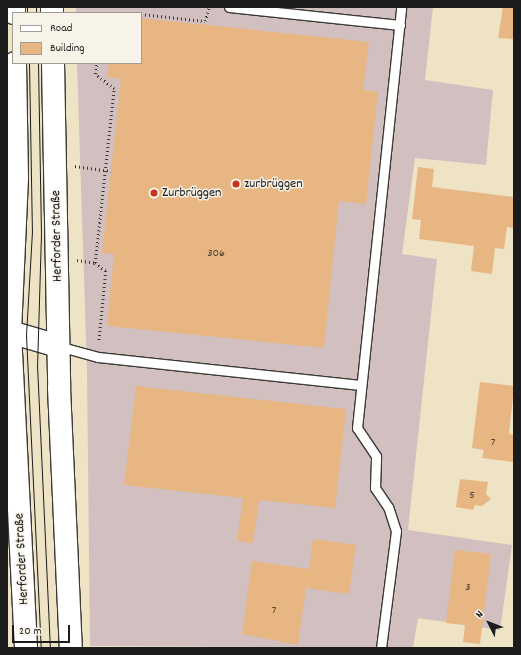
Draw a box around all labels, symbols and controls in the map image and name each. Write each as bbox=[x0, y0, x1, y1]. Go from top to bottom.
legend bbox=[12, 12, 142, 64]
text: Road bbox=[50, 20, 72, 37]
text: Building bbox=[50, 40, 85, 57]
place label: zurbrüggen bbox=[244, 176, 303, 192]
marker: zurbrüggen bbox=[231, 179, 241, 189]
place label: Zurbrüggen bbox=[162, 185, 222, 201]
marker: Zurbrüggen bbox=[149, 188, 159, 198]
street label: Herforder Straße bbox=[48, 190, 66, 282]
house number: 306 bbox=[207, 247, 225, 261]
house number: 7 bbox=[491, 436, 495, 450]
house number: 5 bbox=[469, 489, 475, 503]
street label: Herforder Straße bbox=[11, 513, 33, 605]
house number: 3 bbox=[465, 581, 471, 595]
north arrow bbox=[469, 603, 509, 643]
house number: 7 bbox=[272, 604, 276, 618]
text: N bbox=[472, 608, 488, 622]
scale bar bbox=[14, 617, 72, 643]
text: 20 m bbox=[19, 623, 42, 640]

